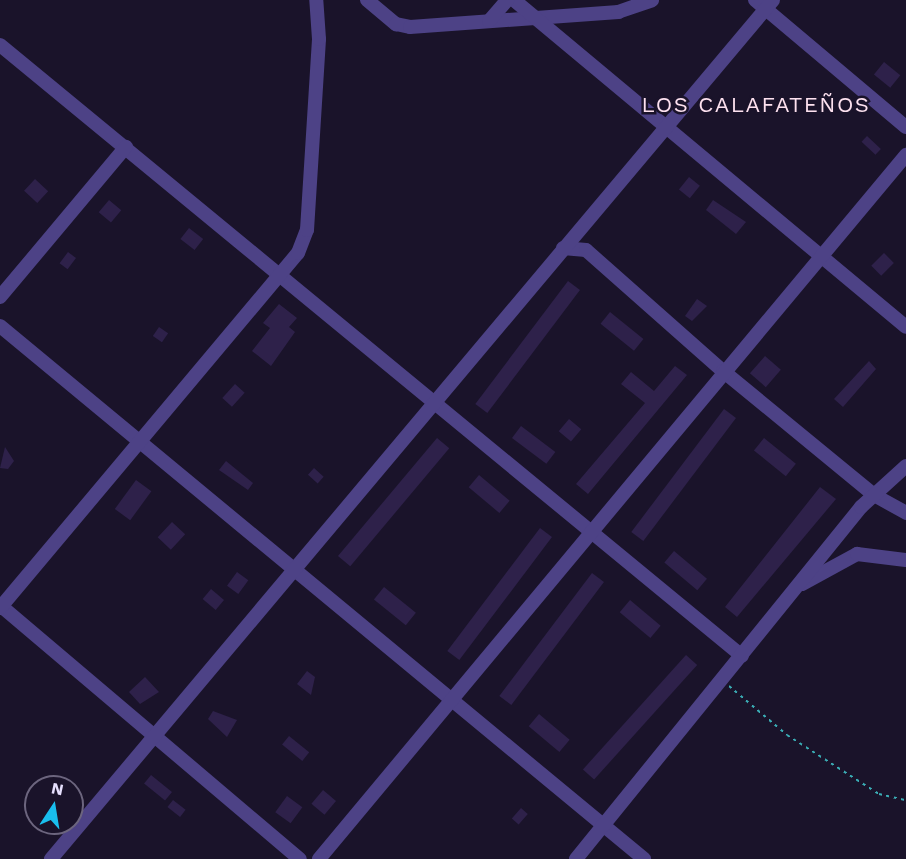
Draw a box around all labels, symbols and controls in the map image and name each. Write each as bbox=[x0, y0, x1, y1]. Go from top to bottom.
district label: LOS CALAFATEÑOS bbox=[642, 92, 870, 118]
north arrow bbox=[24, 775, 84, 835]
text: N bbox=[50, 778, 65, 799]

